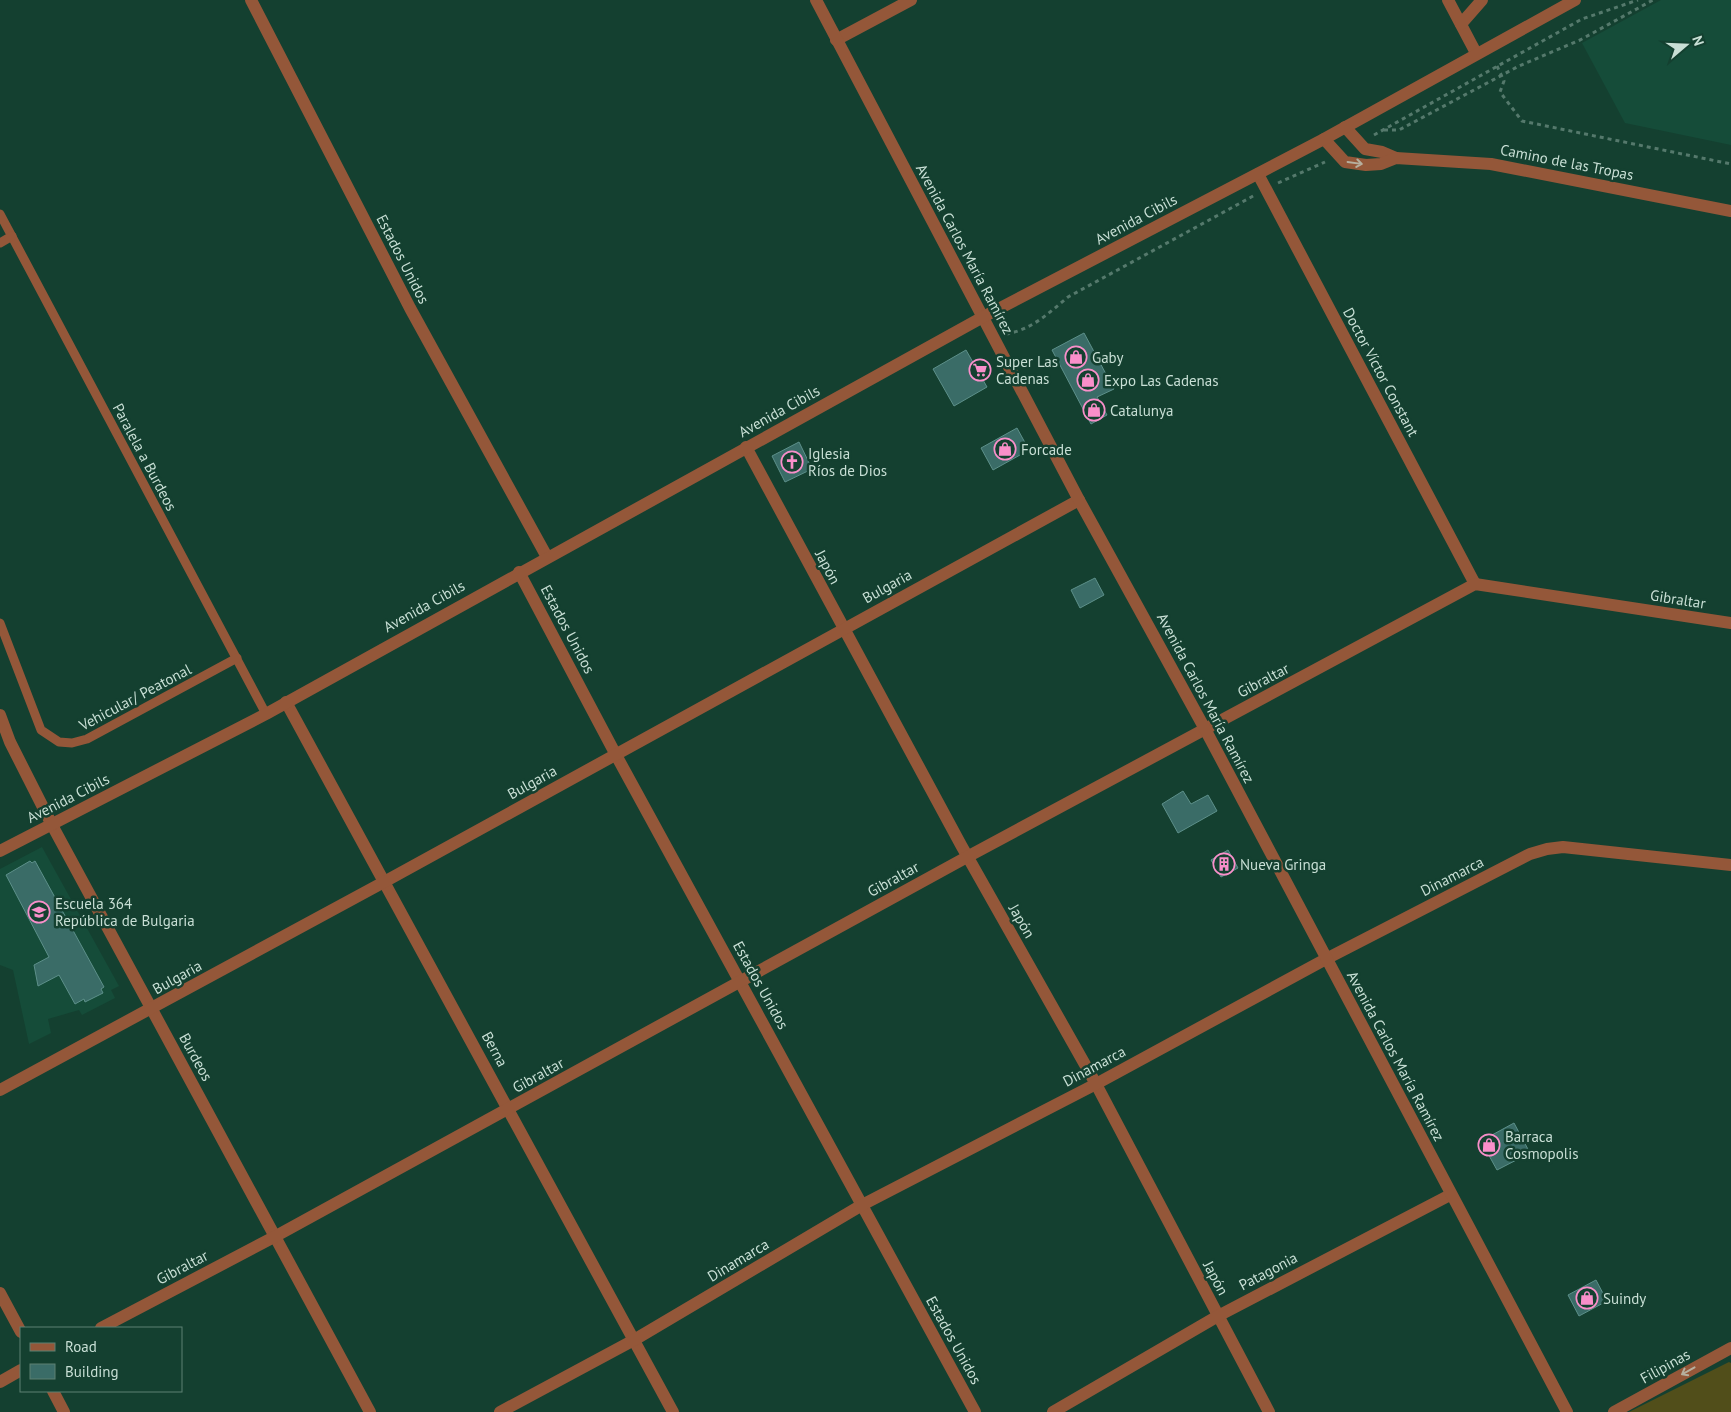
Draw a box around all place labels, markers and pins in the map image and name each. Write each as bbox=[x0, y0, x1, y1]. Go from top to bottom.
shop icon: Gaby bbox=[1064, 345, 1088, 369]
place label: Gaby bbox=[1092, 348, 1124, 367]
place label: Super Las Cadenas bbox=[996, 352, 1058, 388]
supermarket icon: Super Las Cadenas bbox=[968, 358, 992, 382]
shop icon: Expo Las Cadenas bbox=[1076, 368, 1100, 392]
place label: Expo Las Cadenas bbox=[1104, 371, 1219, 390]
shop icon: Catalunya bbox=[1082, 398, 1106, 422]
place label: Catalunya bbox=[1110, 401, 1173, 420]
shop icon: Forcade bbox=[993, 437, 1017, 461]
place label: Forcade bbox=[1021, 440, 1072, 459]
place label: Iglesia Ríos de Dios bbox=[808, 444, 887, 480]
church icon: Iglesia Ríos de Dios bbox=[780, 450, 804, 474]
building icon: Nueva Gringa bbox=[1212, 852, 1236, 876]
place label: Nueva Gringa bbox=[1240, 855, 1326, 874]
place label: Escuela 364 República de Bulgaria bbox=[55, 894, 195, 930]
school or university icon: Escuela 364 República de Bulgaria bbox=[27, 900, 51, 924]
place label: Barraca Cosmopolis bbox=[1505, 1127, 1579, 1163]
shop icon: Barraca Cosmopolis bbox=[1477, 1133, 1501, 1157]
shop icon: Suindy bbox=[1575, 1286, 1599, 1310]
place label: Suindy bbox=[1603, 1289, 1646, 1308]

